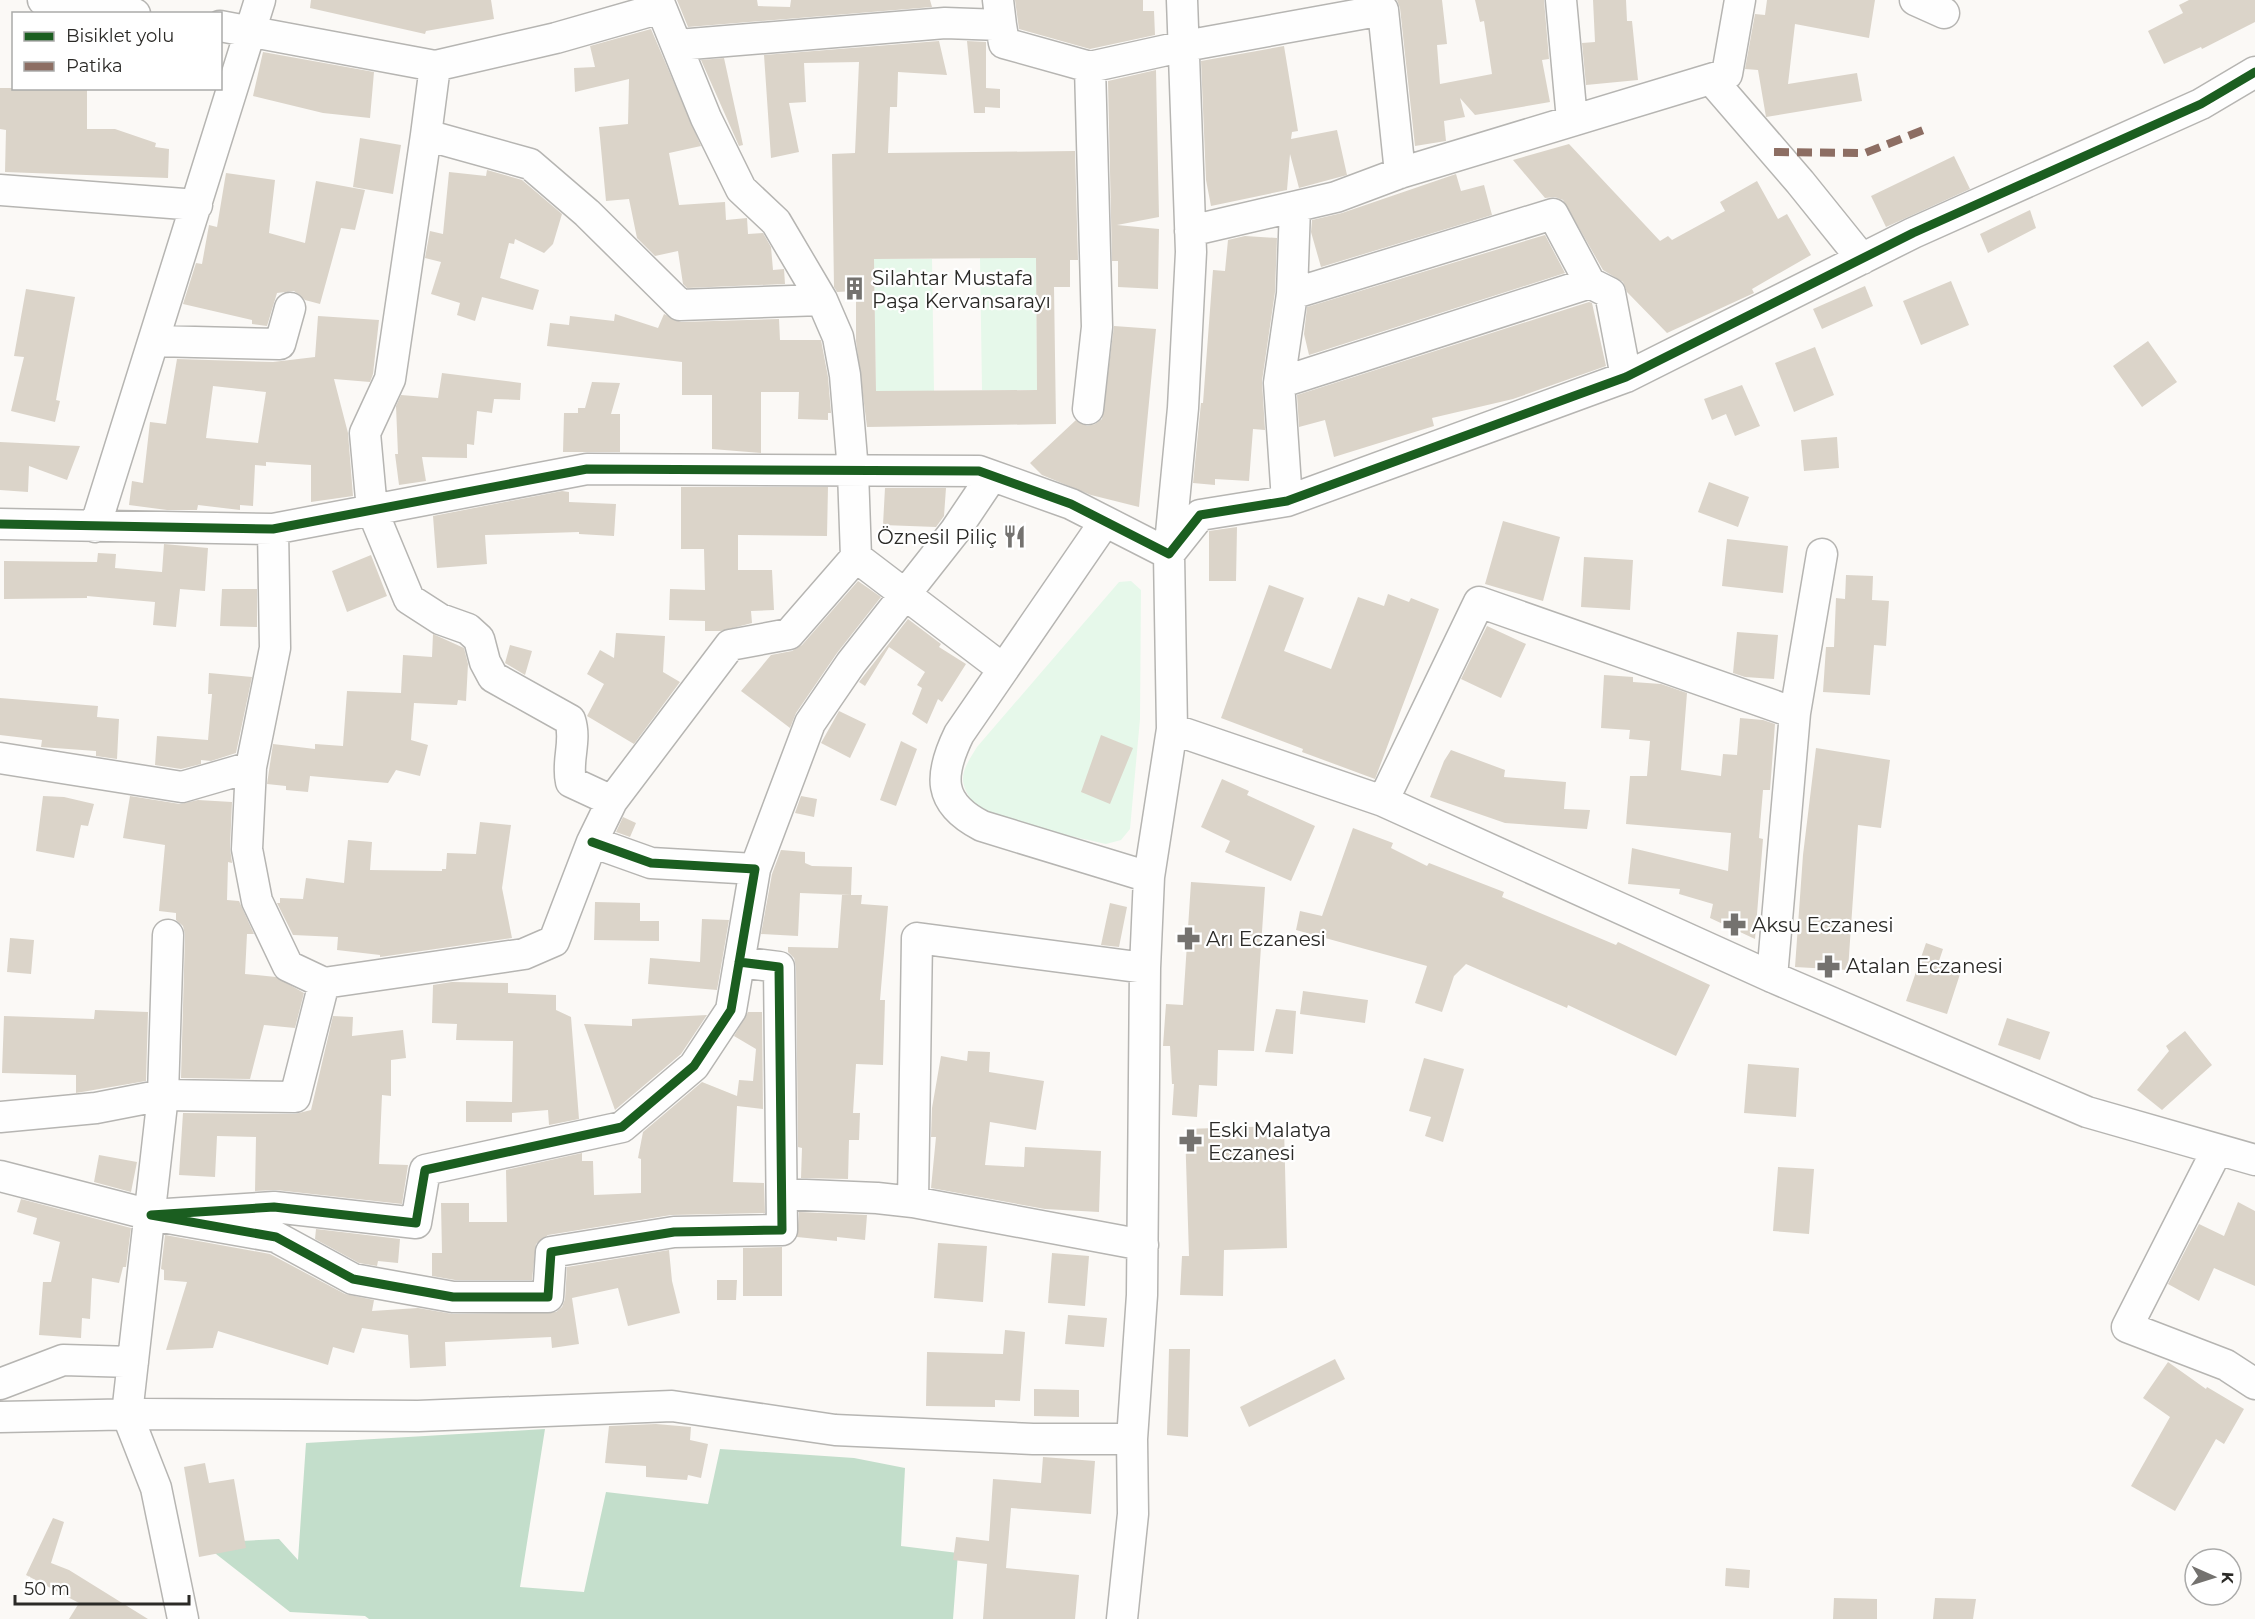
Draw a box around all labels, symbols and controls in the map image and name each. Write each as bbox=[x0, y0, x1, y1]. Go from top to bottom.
legend bbox=[12, 12, 222, 90]
text: Bisiklet yolu bbox=[66, 25, 174, 47]
text: Patika bbox=[66, 55, 123, 77]
place label: Silahtar Mustafa Paşa Kervansarayı bbox=[872, 266, 1051, 313]
building icon: Silahtar Mustafa Paşa Kervansarayı bbox=[841, 276, 867, 302]
restaurant icon: Öznesil Piliç bbox=[1002, 524, 1028, 550]
place label: Öznesil Piliç bbox=[877, 525, 997, 549]
pharmacy icon: Aksu Eczanesi bbox=[1721, 912, 1747, 938]
place label: Aksu Eczanesi bbox=[1752, 913, 1894, 937]
pharmacy icon: Arı Eczanesi bbox=[1175, 926, 1201, 952]
place label: Arı Eczanesi bbox=[1206, 927, 1326, 951]
pharmacy icon: Atalan Eczanesi bbox=[1815, 953, 1841, 979]
place label: Atalan Eczanesi bbox=[1846, 954, 2003, 978]
place label: Eski Malatya Eczanesi bbox=[1208, 1118, 1331, 1165]
pharmacy icon: Eski Malatya Eczanesi bbox=[1177, 1128, 1203, 1154]
north arrow bbox=[2183, 1547, 2243, 1607]
scale bar bbox=[15, 1568, 189, 1606]
text: K bbox=[2218, 1571, 2237, 1585]
text: 50 m bbox=[24, 1578, 70, 1600]

